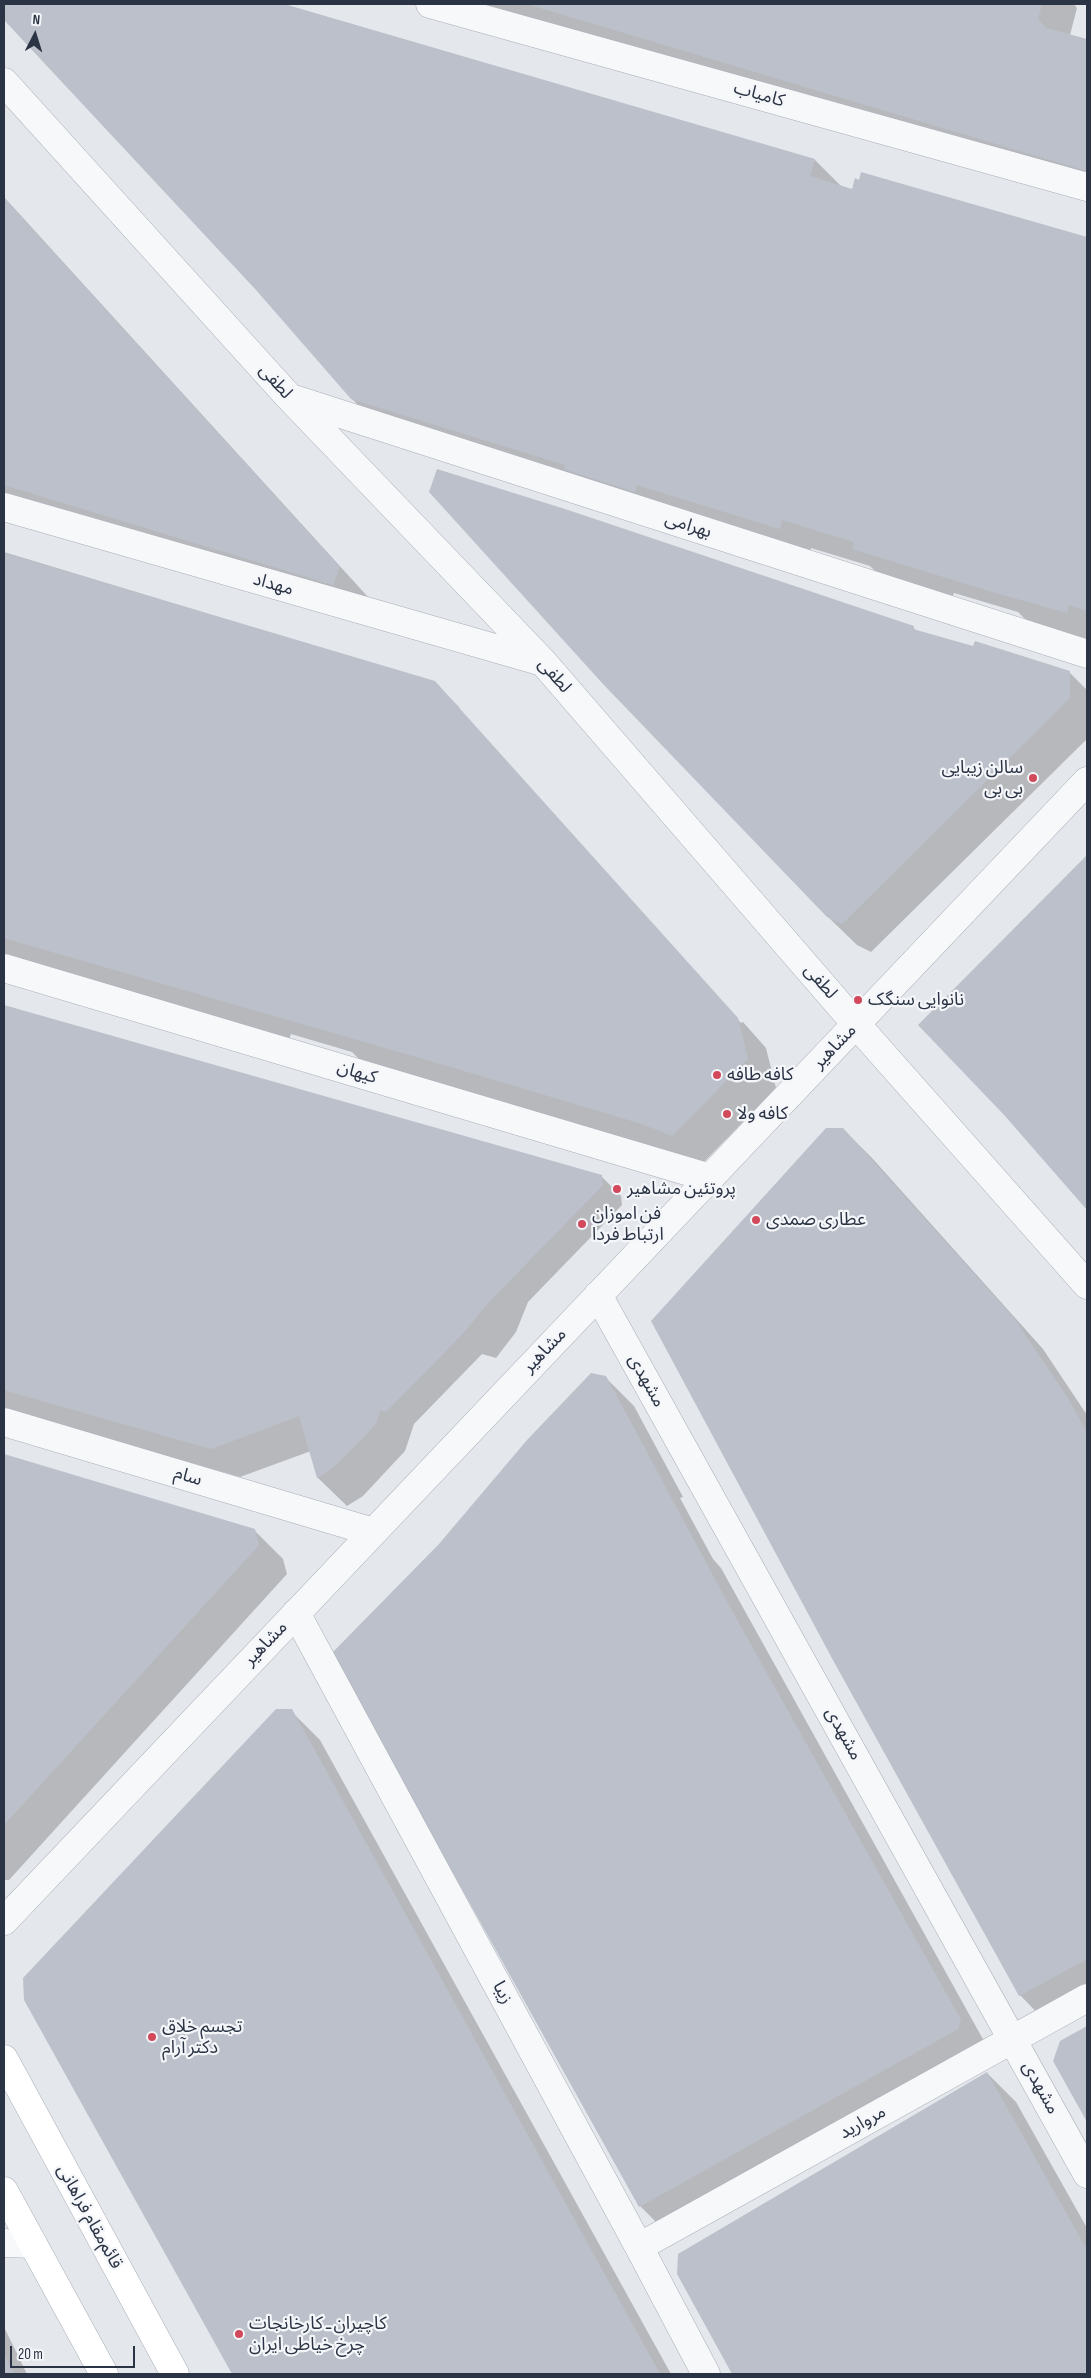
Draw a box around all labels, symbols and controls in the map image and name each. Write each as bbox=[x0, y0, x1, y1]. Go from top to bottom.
north arrow bbox=[10, 10, 60, 60]
text: N bbox=[32, 11, 41, 28]
street label: کامیاب bbox=[731, 77, 787, 113]
street label: لطفی bbox=[254, 360, 296, 404]
street label: بهرامی bbox=[662, 508, 714, 544]
street label: مهداد bbox=[250, 569, 296, 601]
street label: لطفی bbox=[533, 654, 575, 698]
place label: سالن زیبایی بی بی bbox=[941, 757, 1023, 800]
marker: سالن زیبایی بی بی bbox=[1027, 772, 1039, 784]
street label: لطفی bbox=[799, 960, 841, 1004]
place label: نانوایی سنگک bbox=[868, 989, 964, 1011]
marker: نانوایی سنگک bbox=[852, 994, 864, 1006]
street label: مشاهیر bbox=[808, 1020, 862, 1074]
street label: کیهان bbox=[334, 1057, 380, 1089]
place label: کافه طافه bbox=[727, 1064, 794, 1086]
marker: کافه طافه bbox=[711, 1069, 723, 1081]
place label: کافه ولا bbox=[737, 1103, 788, 1125]
marker: کافه ولا bbox=[721, 1108, 733, 1120]
place label: پروتئین مشاهیر bbox=[627, 1178, 736, 1200]
marker: پروتئین مشاهیر bbox=[611, 1183, 623, 1195]
place label: فن اموزان ارتباط فردا bbox=[592, 1203, 664, 1246]
place label: عطاری صمدی bbox=[766, 1209, 866, 1231]
marker: عطاری صمدی bbox=[750, 1214, 762, 1226]
marker: فن اموزان ارتباط فردا bbox=[576, 1218, 588, 1230]
street label: مشاهیر bbox=[518, 1324, 572, 1378]
street label: مشهدی bbox=[623, 1351, 669, 1411]
street label: سام bbox=[171, 1463, 205, 1491]
street label: مشاهیر bbox=[239, 1617, 293, 1671]
street label: مشهدی bbox=[820, 1704, 866, 1764]
street label: زیبا bbox=[487, 1978, 517, 2008]
place label: تجسم خلاق دکتر آرام bbox=[162, 2016, 242, 2058]
marker: تجسم خلاق دکتر آرام bbox=[146, 2031, 158, 2043]
street label: مشهدی bbox=[1017, 2058, 1063, 2118]
street label: مروارید bbox=[836, 2101, 890, 2145]
street label: قائم‌مقام فراهانی bbox=[51, 2161, 127, 2273]
place label: کاچیران ـ کارخانجات چرخ خیاطی ایران bbox=[249, 2313, 387, 2356]
marker: کاچیران ـ کارخانجات چرخ خیاطی ایران bbox=[233, 2328, 245, 2340]
scale bar bbox=[12, 2336, 138, 2368]
text: 20 m bbox=[18, 2345, 43, 2364]

